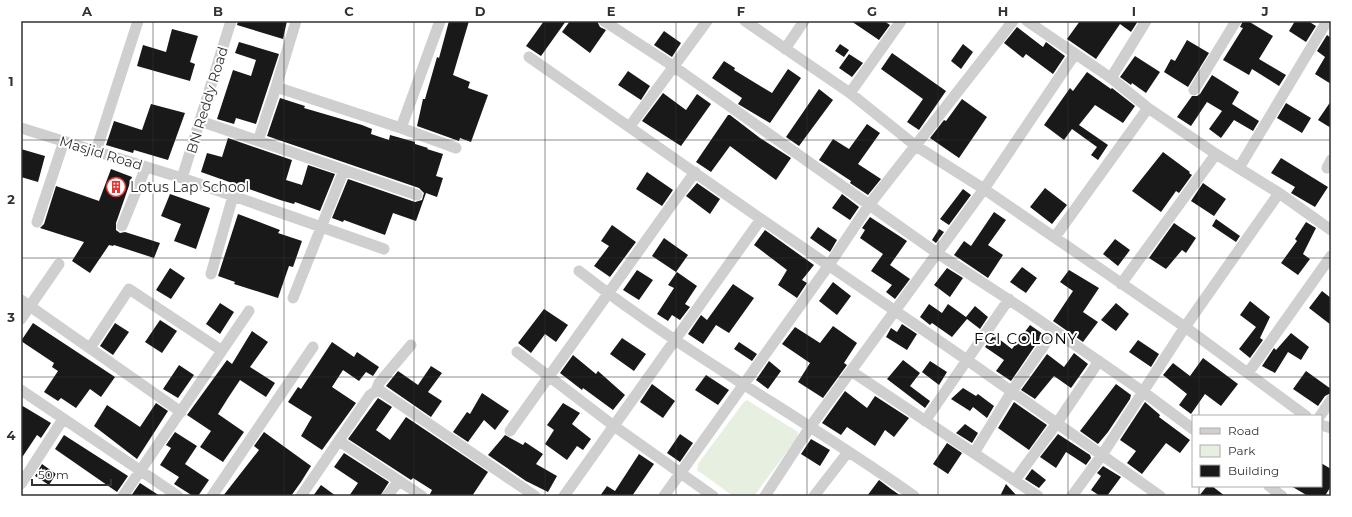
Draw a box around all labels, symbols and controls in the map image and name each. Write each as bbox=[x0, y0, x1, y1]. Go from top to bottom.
text: A bbox=[81, 3, 93, 19]
text: B bbox=[213, 3, 223, 19]
text: C bbox=[344, 3, 354, 19]
text: D bbox=[475, 3, 486, 19]
text: E bbox=[607, 3, 616, 19]
text: F bbox=[737, 3, 745, 19]
text: G bbox=[867, 3, 877, 19]
text: H bbox=[998, 3, 1008, 19]
text: I bbox=[1132, 3, 1136, 19]
text: J bbox=[1260, 3, 1269, 19]
street label: BN Reddy Road bbox=[182, 44, 232, 156]
text: 1 bbox=[8, 73, 14, 89]
street label: Masjid Road bbox=[57, 132, 145, 174]
building icon: Lotus Lap School bbox=[105, 176, 127, 198]
place label: Lotus Lap School bbox=[130, 178, 249, 196]
text: 2 bbox=[7, 191, 15, 207]
text: 3 bbox=[6, 309, 15, 325]
district label: FCI COLONY bbox=[974, 329, 1078, 348]
legend bbox=[1192, 415, 1322, 487]
text: Road bbox=[1228, 423, 1259, 438]
text: 4 bbox=[7, 427, 16, 443]
text: Park bbox=[1228, 443, 1256, 458]
scale bar bbox=[32, 461, 111, 487]
text: Building bbox=[1228, 463, 1279, 478]
text: 50 m bbox=[38, 467, 69, 482]

